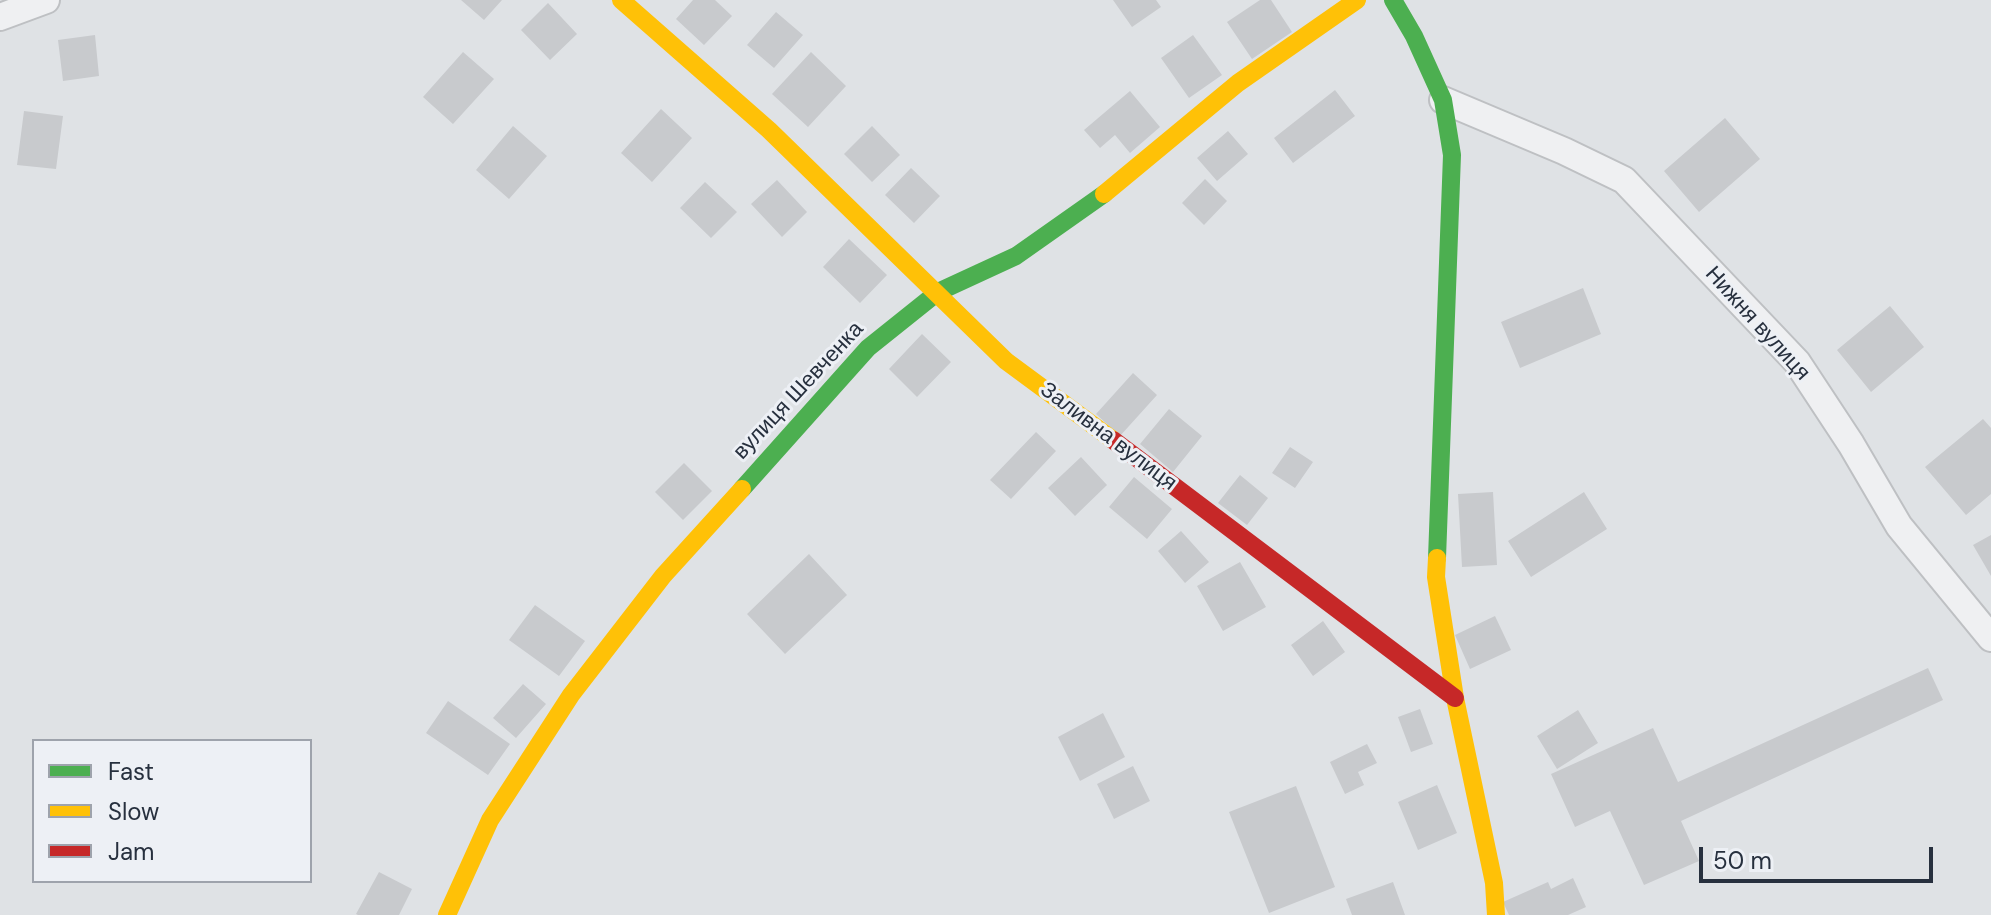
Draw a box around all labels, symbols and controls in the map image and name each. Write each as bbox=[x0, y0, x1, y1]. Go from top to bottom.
street label: Нижня вулиця bbox=[1699, 262, 1815, 386]
street label: вулиця Шевченка bbox=[728, 317, 870, 465]
street label: Заливна вулиця bbox=[1035, 377, 1181, 497]
legend bbox=[32, 739, 312, 883]
text: Fast bbox=[108, 756, 154, 787]
text: Slow bbox=[108, 796, 159, 827]
scale bar bbox=[1703, 831, 1937, 881]
text: Jam bbox=[108, 836, 154, 867]
text: 50 m bbox=[1713, 845, 1772, 876]

